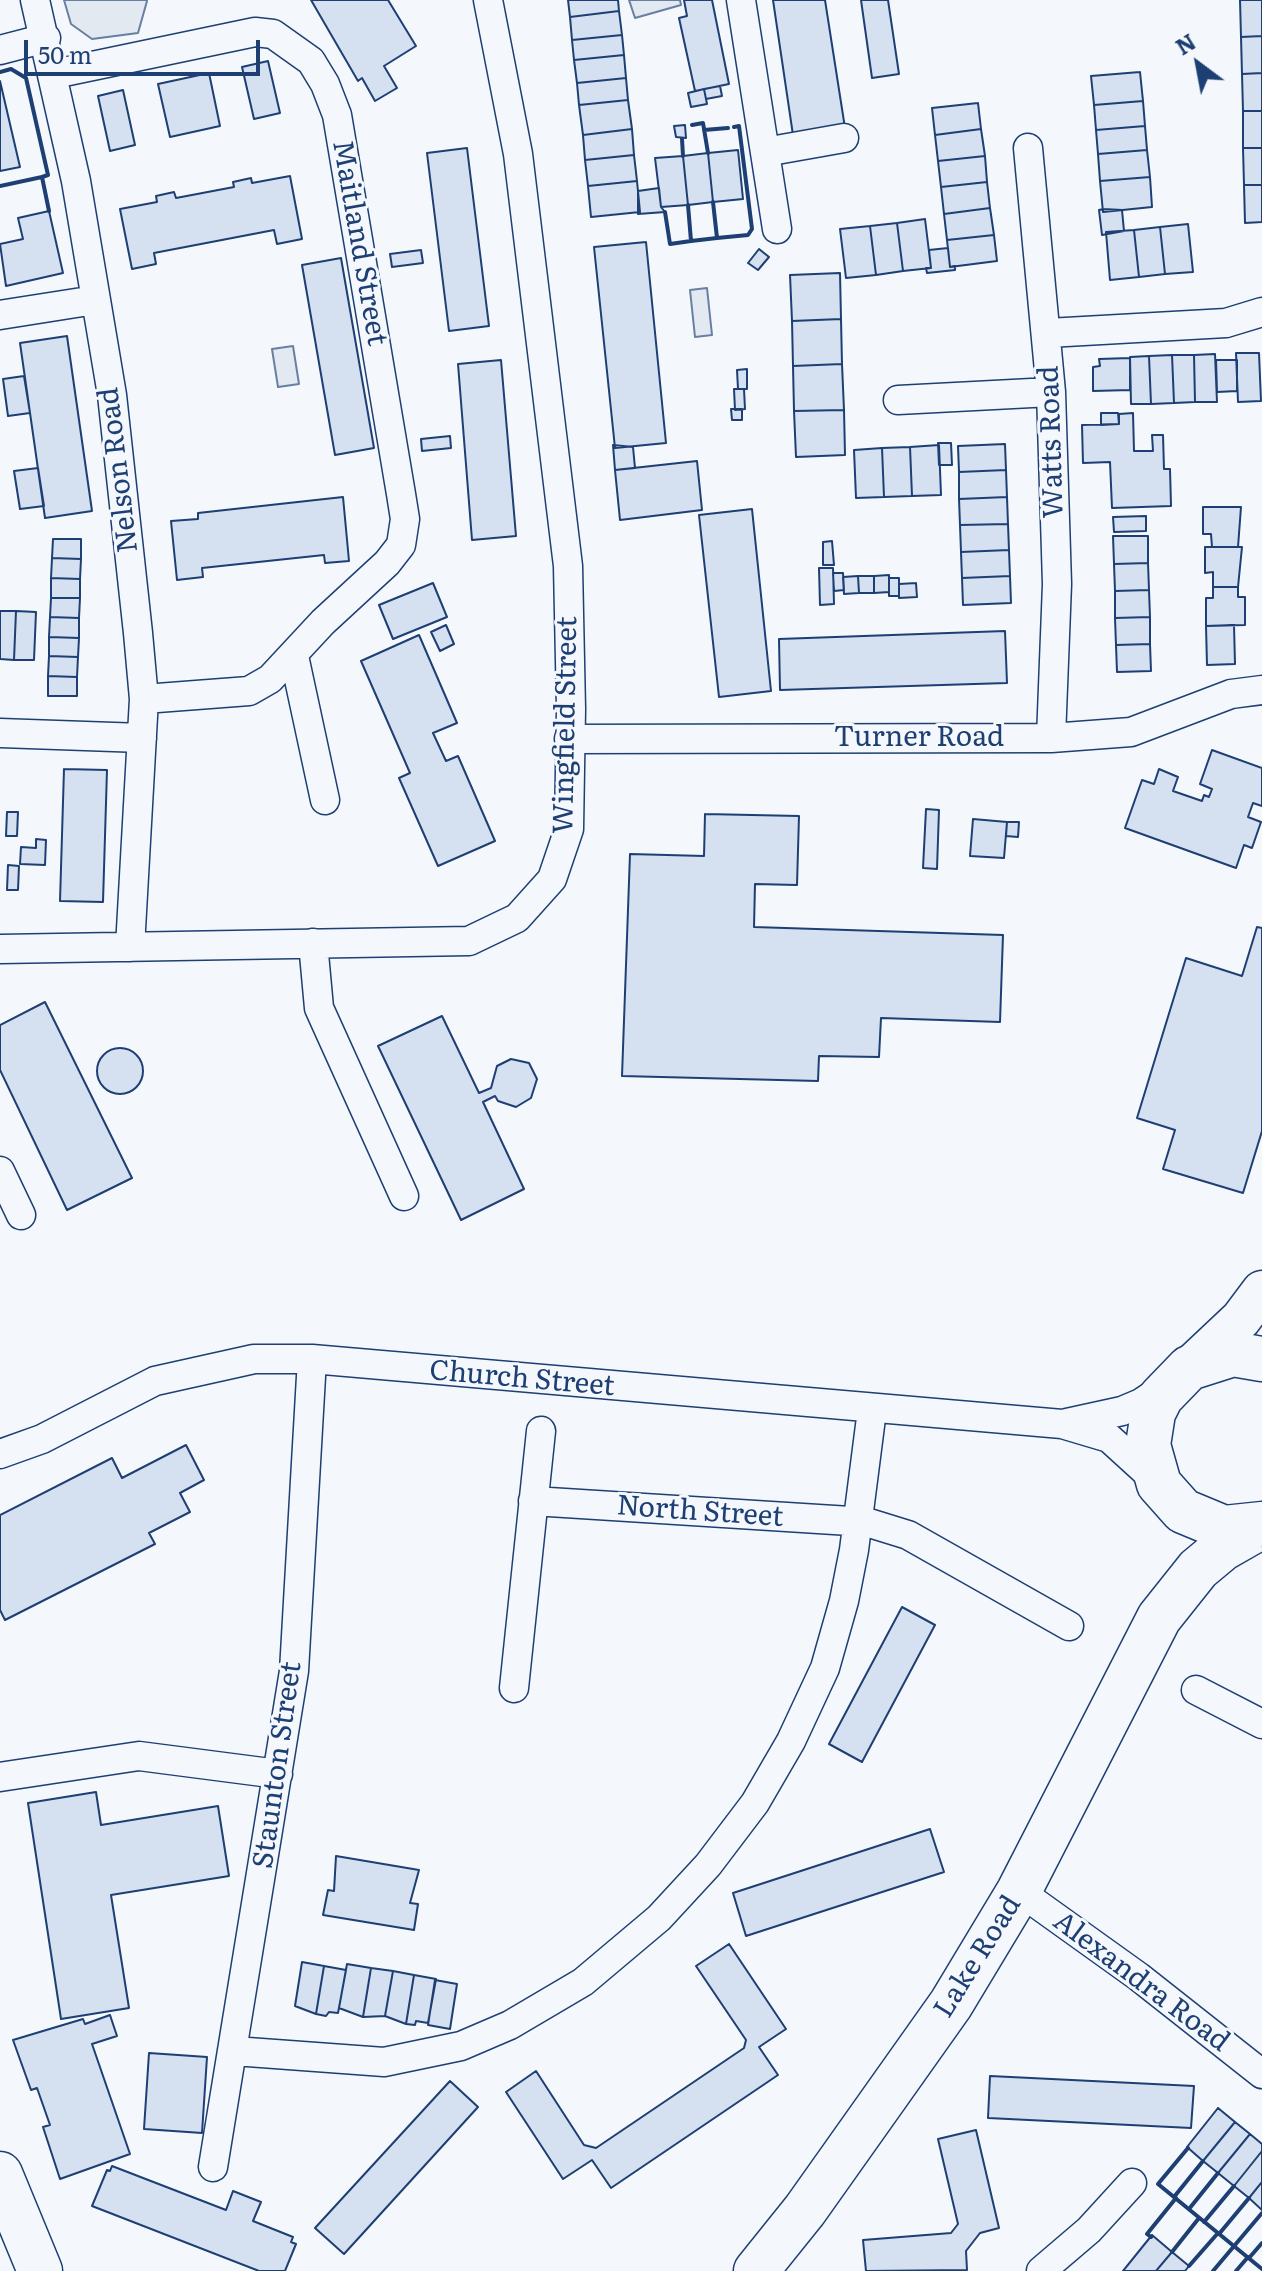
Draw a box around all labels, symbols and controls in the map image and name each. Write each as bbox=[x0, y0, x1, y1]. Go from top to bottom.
scale bar bbox=[28, 24, 264, 74]
north arrow bbox=[1158, 24, 1238, 104]
text: N bbox=[1168, 24, 1202, 62]
text: 50 m bbox=[38, 36, 92, 71]
street label: Maitland Street bbox=[324, 138, 394, 348]
street label: Watts Road bbox=[1033, 365, 1071, 519]
street label: Nelson Road bbox=[92, 385, 146, 555]
street label: Wingfield Street bbox=[547, 616, 585, 834]
street label: Turner Road bbox=[834, 721, 1004, 755]
street label: Church Street bbox=[428, 1354, 616, 1404]
street label: North Street bbox=[616, 1489, 784, 1535]
street label: Staunton Street bbox=[247, 1659, 309, 1871]
street label: Lake Road bbox=[927, 1890, 1029, 2024]
street label: Alexandra Road bbox=[1046, 1905, 1236, 2059]

